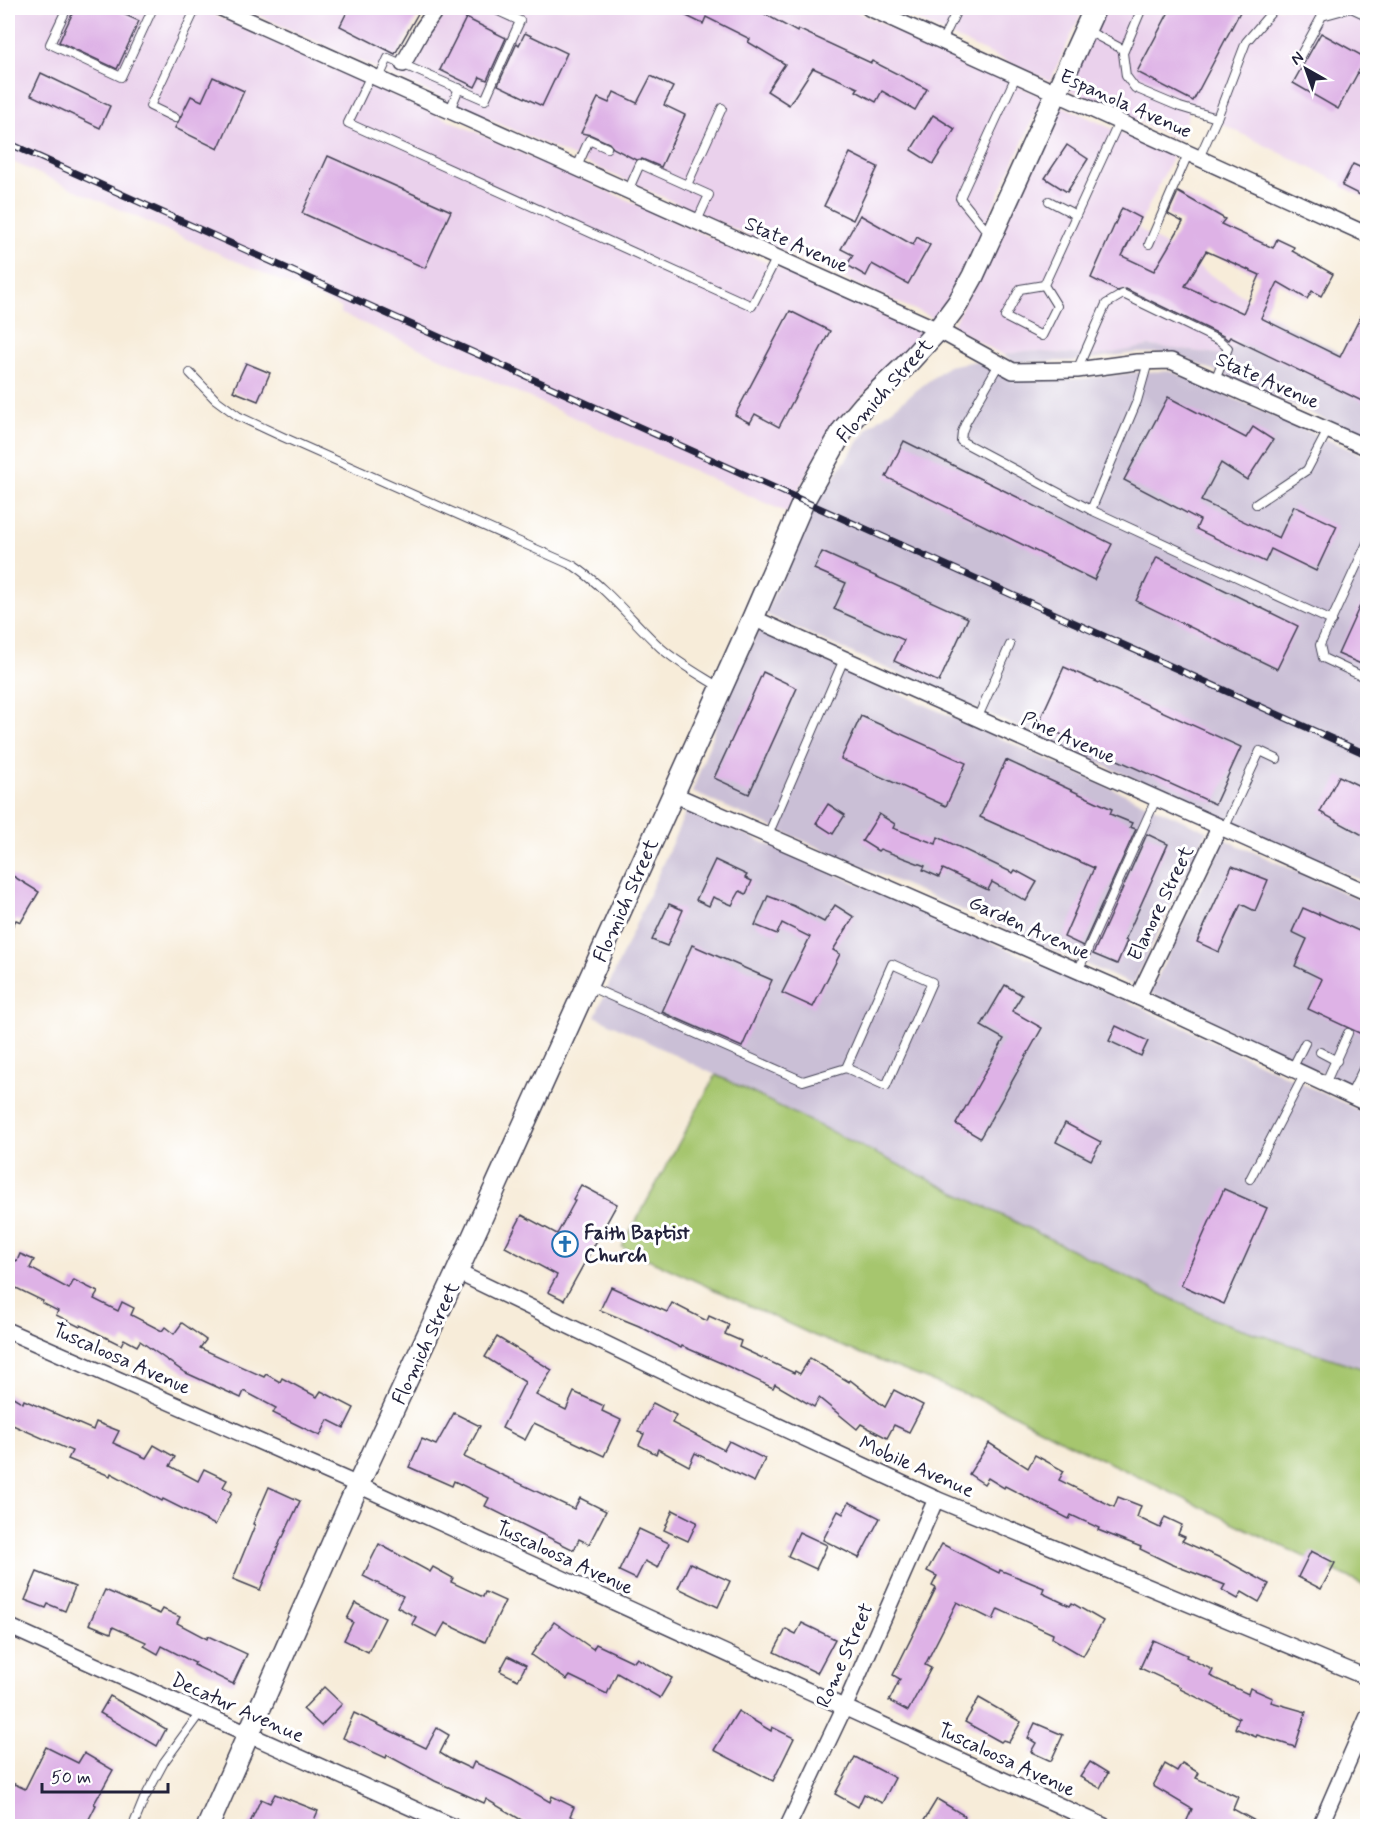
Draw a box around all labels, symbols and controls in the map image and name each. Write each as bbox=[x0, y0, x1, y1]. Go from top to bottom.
north arrow bbox=[1276, 39, 1336, 99]
text: N bbox=[1286, 47, 1308, 70]
street label: Espanola Avenue bbox=[1055, 63, 1196, 146]
street label: State Avenue bbox=[740, 210, 853, 280]
street label: Flomich Street bbox=[831, 333, 940, 449]
street label: State Avenue bbox=[1211, 346, 1324, 416]
street label: Pine Avenue bbox=[1017, 706, 1120, 771]
street label: Flomich Street bbox=[587, 834, 666, 967]
street label: Elanore Street bbox=[1122, 841, 1201, 966]
street label: Garden Avenue bbox=[964, 889, 1095, 967]
place label: Faith Baptist Church bbox=[584, 1220, 690, 1270]
church icon: Faith Baptist Church bbox=[550, 1229, 580, 1259]
street label: Flomich Street bbox=[386, 1278, 467, 1409]
street label: Tuscaloosa Avenue bbox=[48, 1317, 195, 1402]
street label: Mobile Avenue bbox=[854, 1430, 978, 1505]
street label: Tuscaloosa Avenue bbox=[491, 1515, 637, 1602]
street label: Rome Street bbox=[810, 1599, 880, 1712]
street label: Decatur Avenue bbox=[167, 1667, 308, 1750]
street label: Tuscaloosa Avenue bbox=[933, 1717, 1079, 1804]
scale bar bbox=[42, 1756, 168, 1794]
text: 50 m bbox=[51, 1766, 91, 1790]

